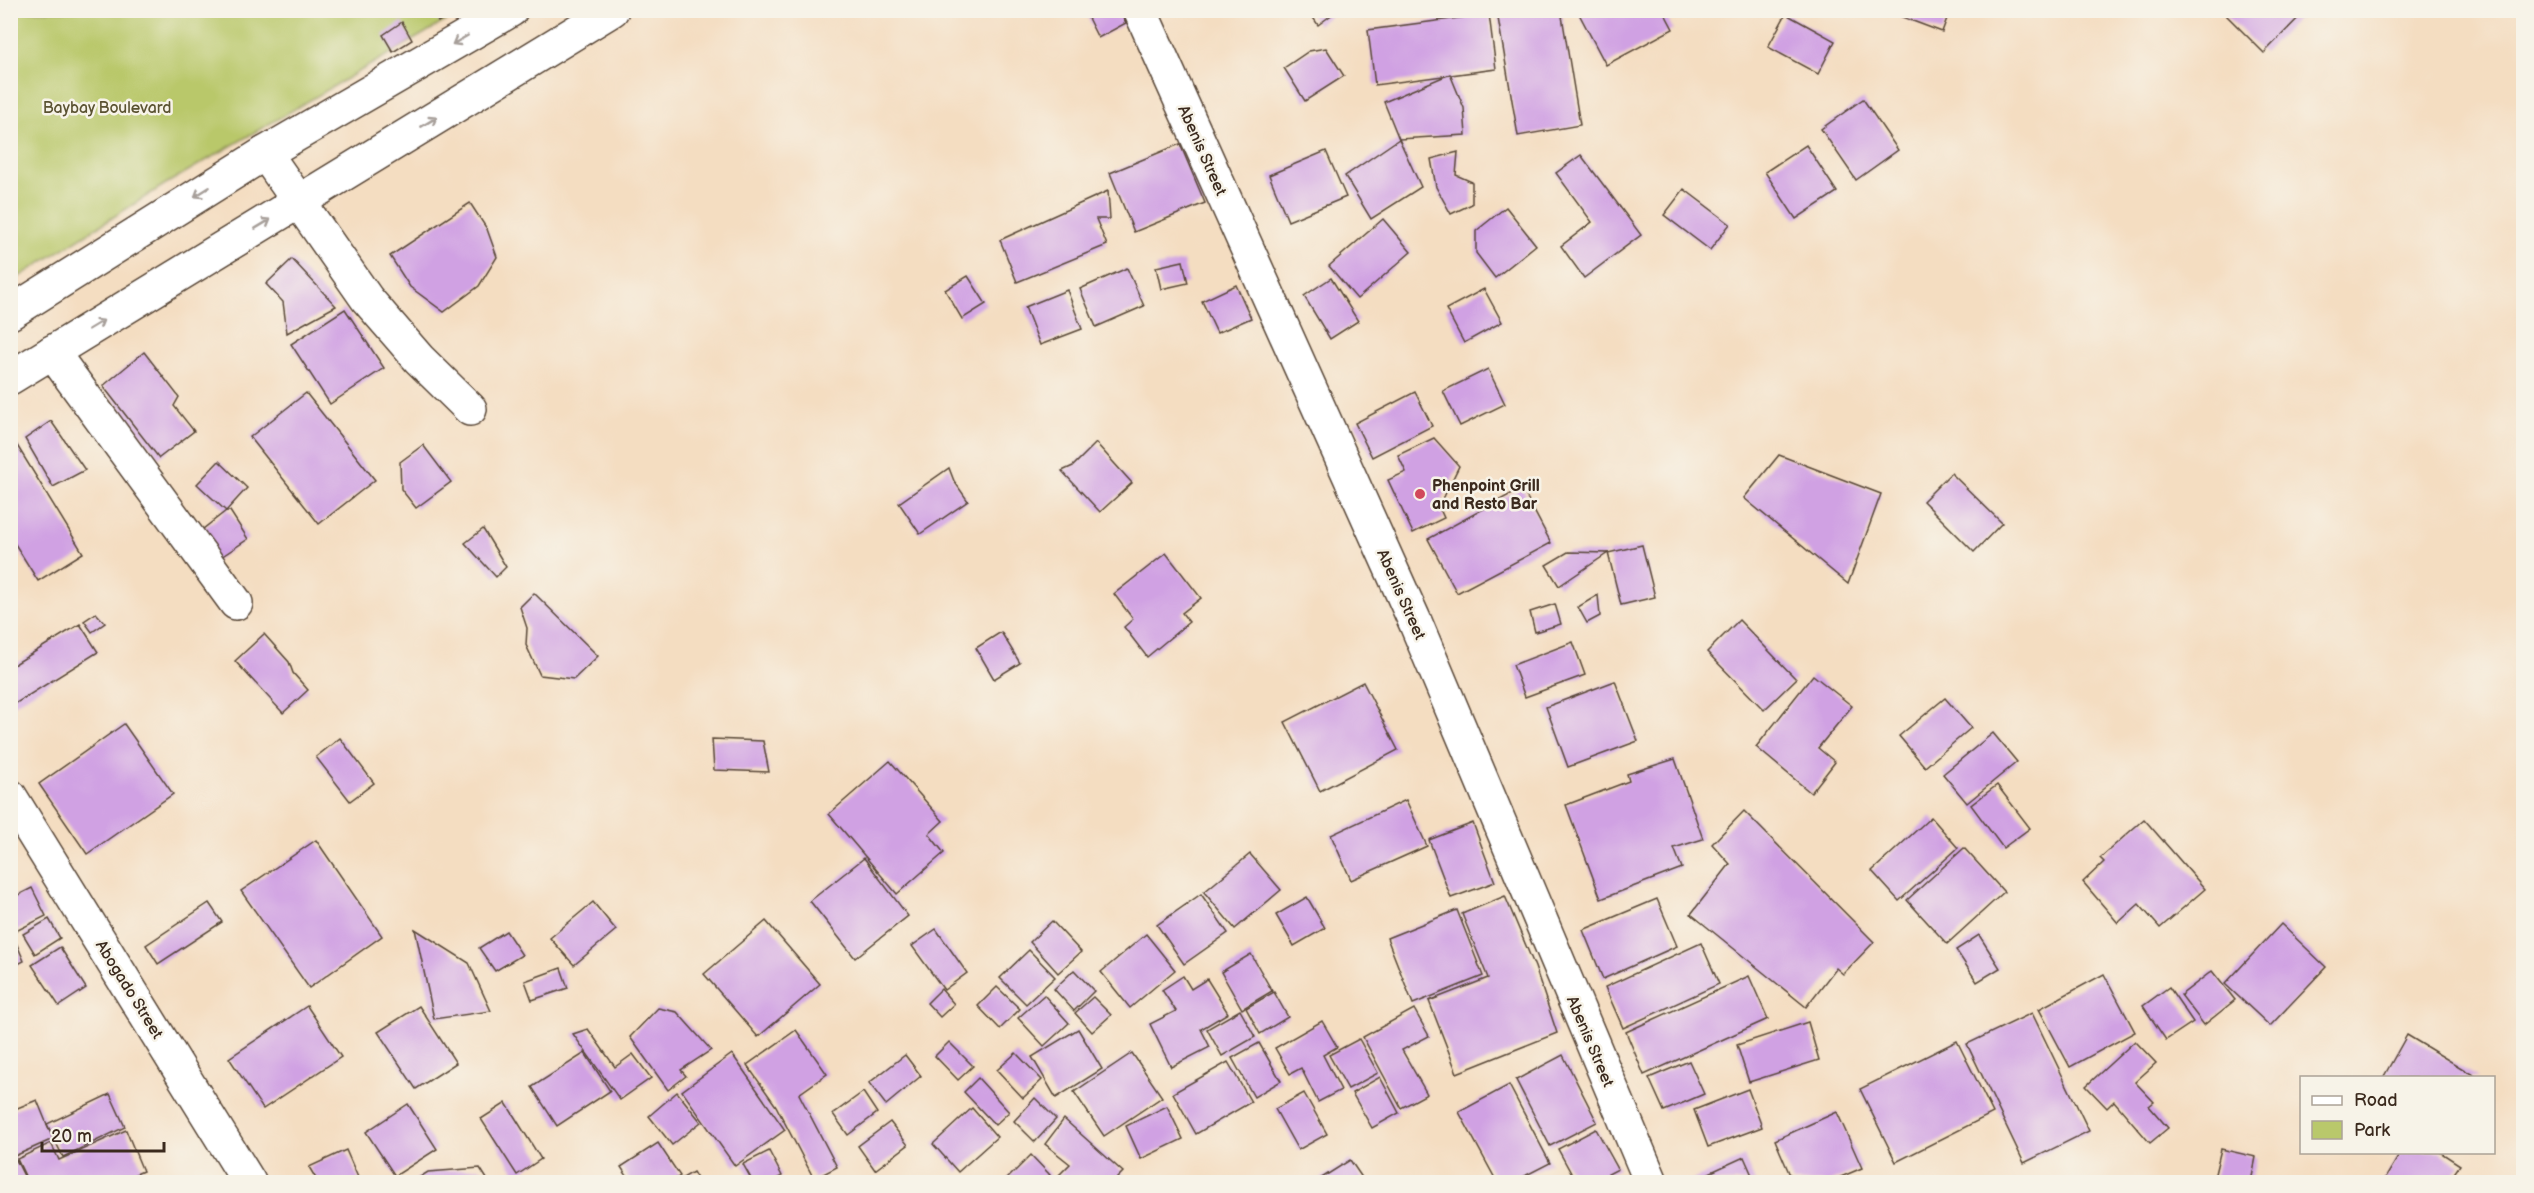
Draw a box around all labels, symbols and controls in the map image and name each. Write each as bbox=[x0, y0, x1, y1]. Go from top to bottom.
one-way arrow bbox=[452, 34, 469, 46]
park label: Baybay Boulevard bbox=[43, 99, 171, 118]
street label: Abenis Street bbox=[1173, 102, 1230, 199]
one-way arrow bbox=[420, 116, 437, 128]
one-way arrow bbox=[194, 187, 211, 199]
one-way arrow bbox=[254, 217, 271, 229]
one-way arrow bbox=[87, 319, 104, 331]
place label: Phenpoint Grill and Resto Bar bbox=[1432, 477, 1540, 514]
marker: Phenpoint Grill and Resto Bar bbox=[1413, 487, 1427, 501]
street label: Abenis Street bbox=[1372, 546, 1429, 643]
street label: Abogado Street bbox=[91, 937, 167, 1043]
street label: Abenis Street bbox=[1562, 993, 1617, 1090]
legend bbox=[2300, 1076, 2495, 1154]
text: Road bbox=[2354, 1090, 2398, 1111]
scale bar bbox=[42, 1115, 164, 1153]
text: Park bbox=[2354, 1120, 2390, 1141]
text: 20 m bbox=[51, 1126, 92, 1147]

